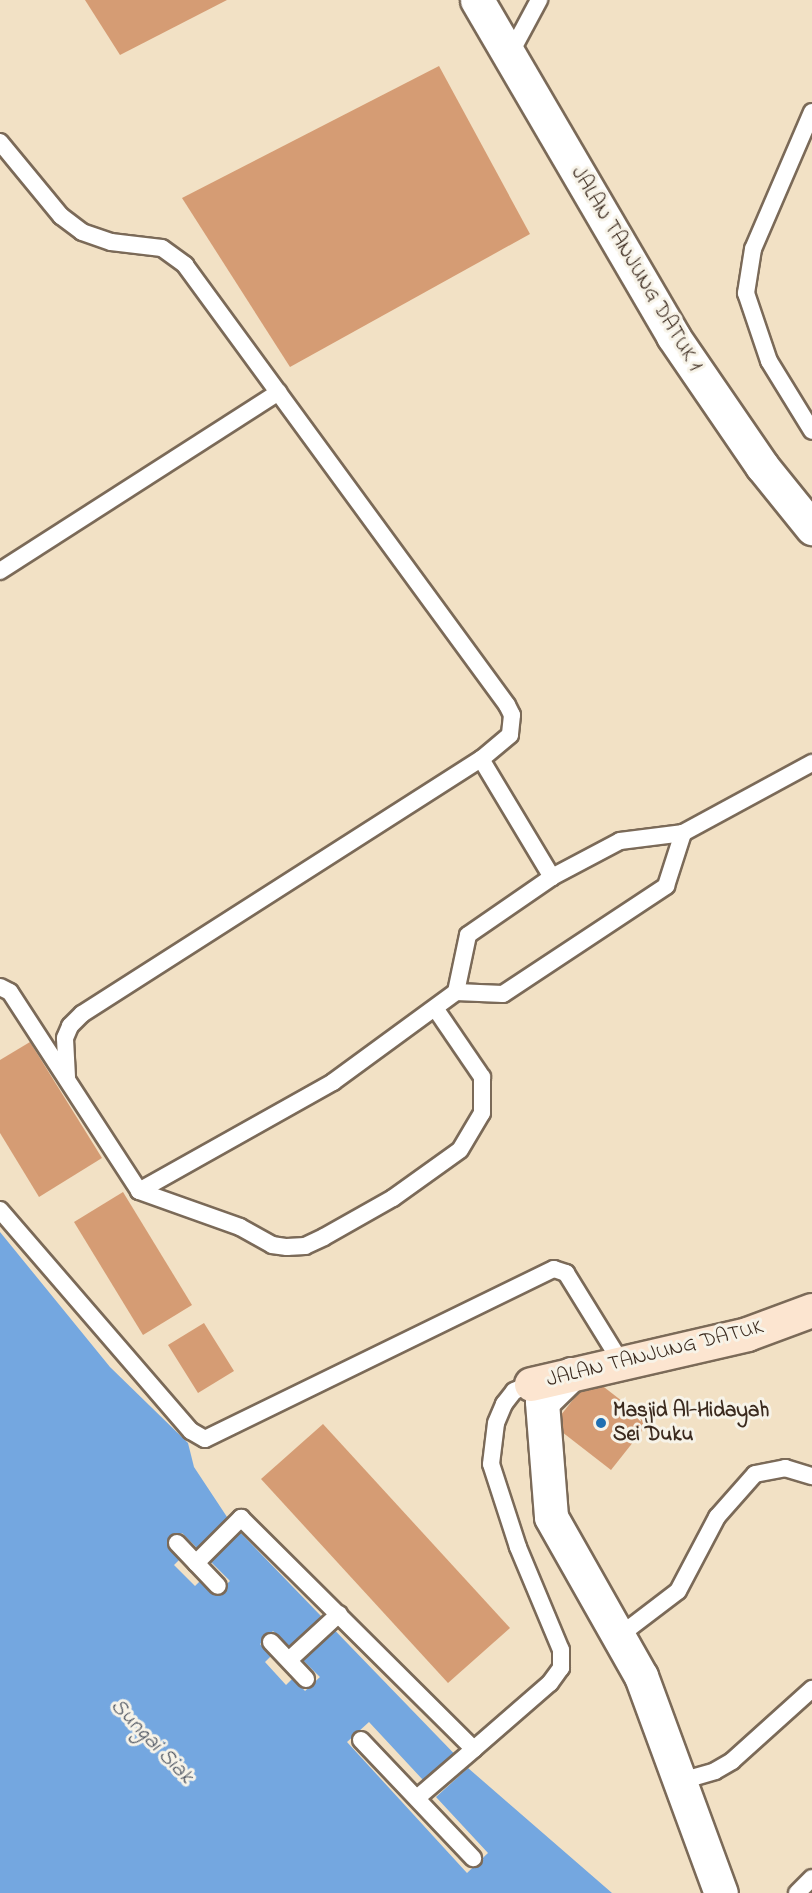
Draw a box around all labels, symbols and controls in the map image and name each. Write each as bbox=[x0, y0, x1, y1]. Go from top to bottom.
street label: JALAN TANJUNG DATUK 1 bbox=[565, 162, 707, 376]
street label: JALAN TANJUNG DATUK bbox=[544, 1315, 766, 1393]
place label: Masjid Al-Hidayah Sei Duku bbox=[613, 1398, 769, 1448]
marker: Masjid Al-Hidayah Sei Duku bbox=[594, 1416, 608, 1430]
water label: Sungai Siak bbox=[104, 1694, 198, 1790]

